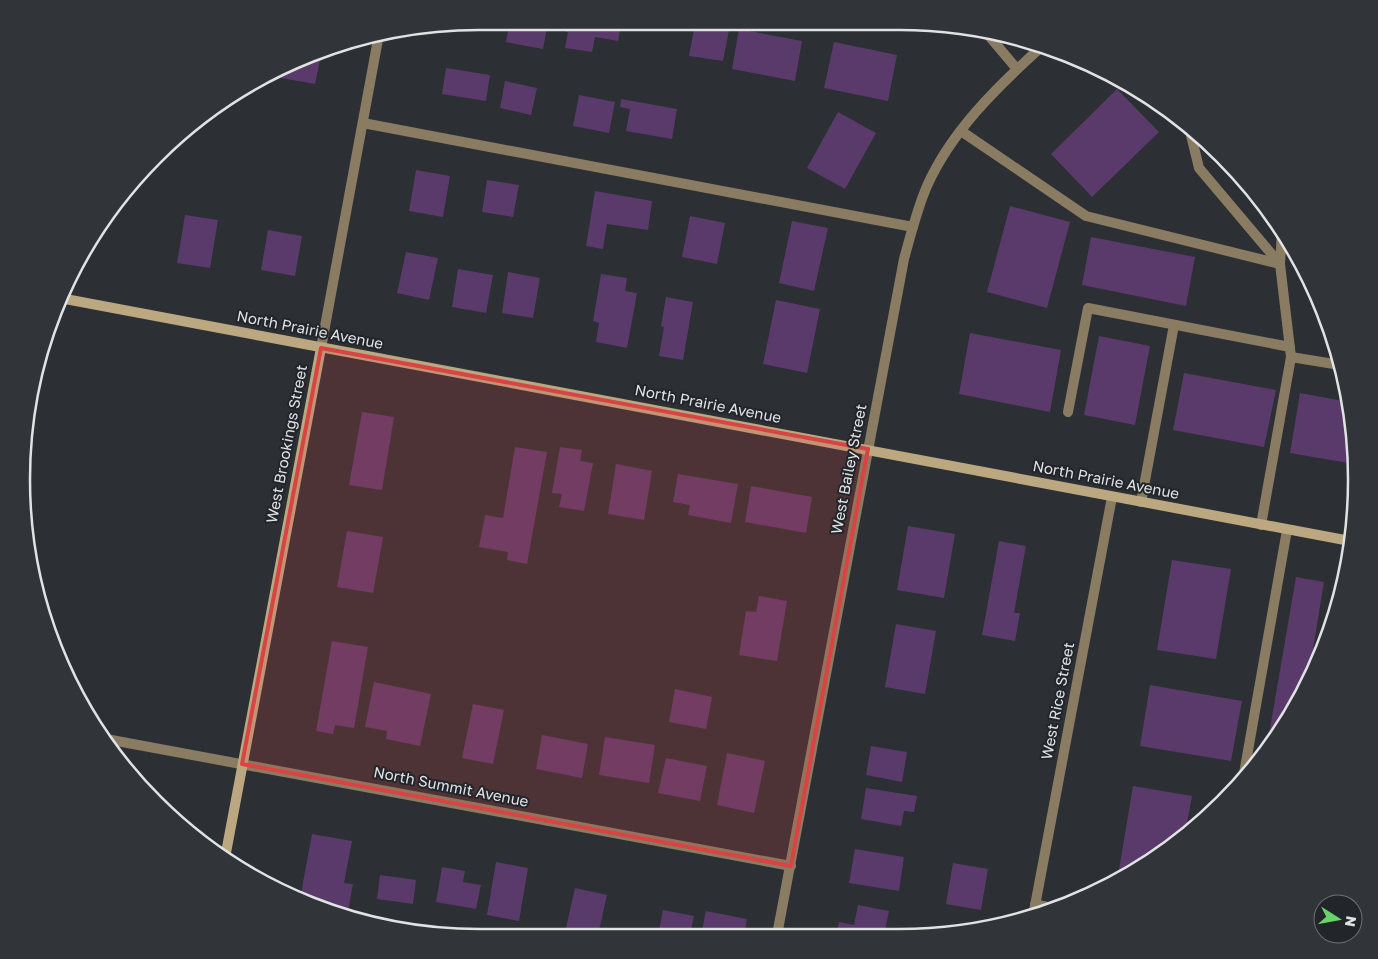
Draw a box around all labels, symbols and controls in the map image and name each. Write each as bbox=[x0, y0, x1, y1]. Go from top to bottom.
street label: North Prairie Avenue bbox=[235, 306, 385, 352]
street label: West Brookings Street bbox=[262, 363, 310, 525]
street label: North Prairie Avenue bbox=[633, 380, 783, 426]
street label: West Bailey Street bbox=[827, 402, 869, 535]
street label: North Prairie Avenue bbox=[1031, 456, 1181, 502]
street label: West Rice Street bbox=[1037, 640, 1077, 761]
street label: North Summit Avenue bbox=[372, 762, 530, 810]
north arrow bbox=[1313, 894, 1363, 944]
text: N bbox=[1342, 915, 1361, 928]

